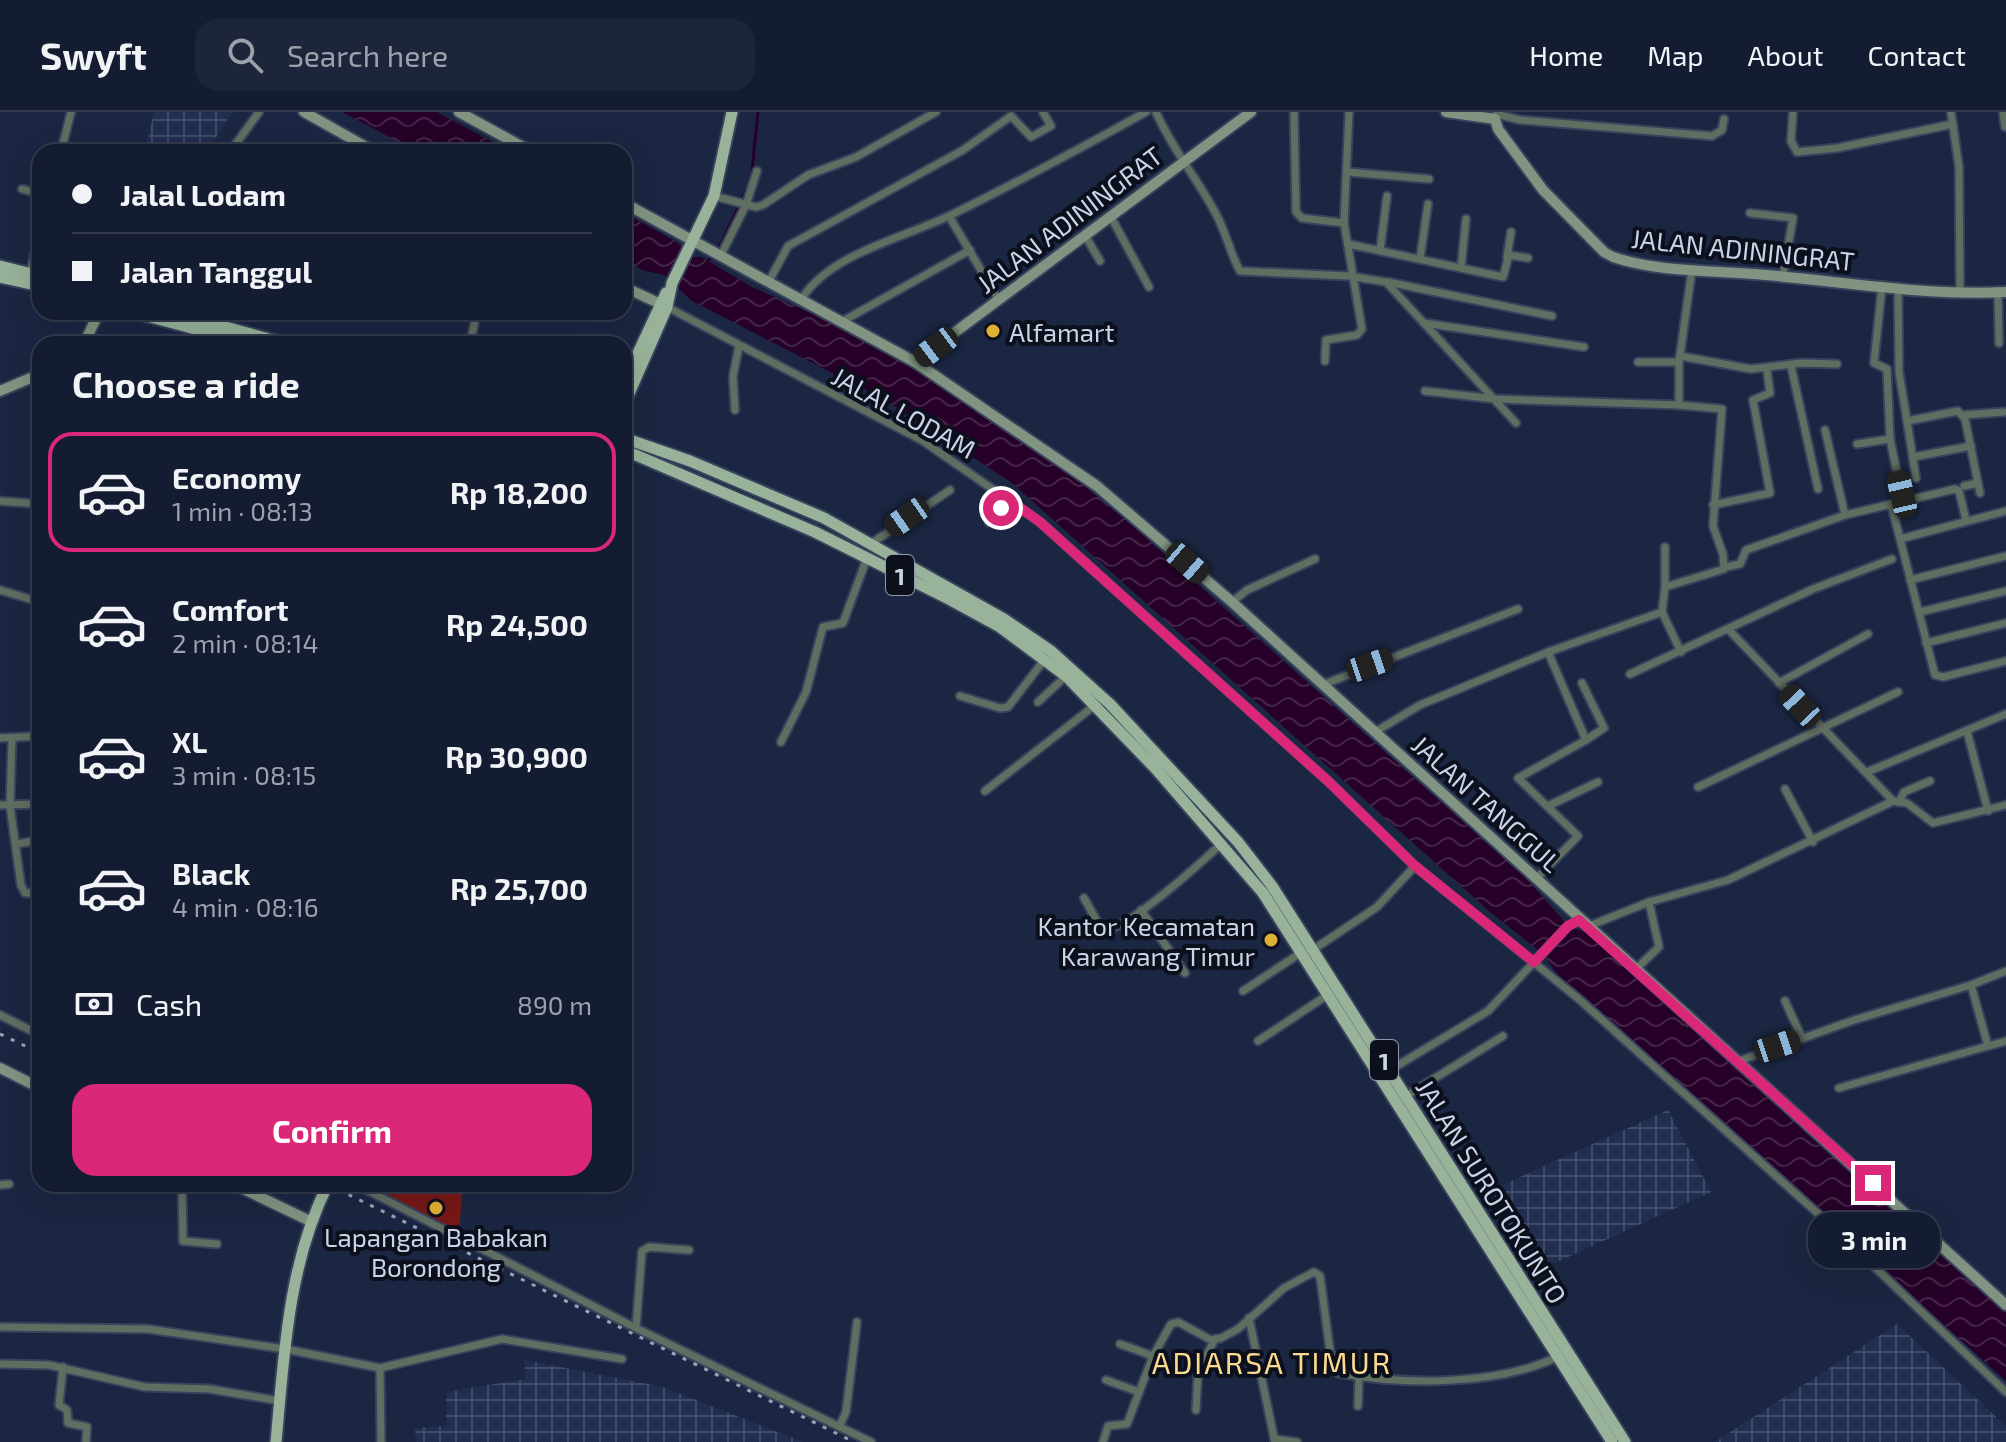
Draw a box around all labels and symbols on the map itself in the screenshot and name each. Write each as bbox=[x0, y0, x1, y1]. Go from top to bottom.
street label: JALAN ADININGRAT bbox=[970, 139, 1168, 299]
street label: JALAN ADININGRAT bbox=[1630, 222, 1856, 276]
place label: Alfamart bbox=[1009, 316, 1114, 347]
marker: Alfamart bbox=[984, 322, 1002, 340]
car bbox=[910, 323, 962, 371]
street label: JALAL LODAM bbox=[827, 360, 981, 464]
car bbox=[1885, 468, 1919, 520]
route start bbox=[983, 490, 1019, 526]
car bbox=[880, 493, 934, 541]
car bbox=[1161, 538, 1213, 588]
road number: 1 bbox=[886, 555, 914, 595]
car bbox=[1343, 646, 1397, 684]
car bbox=[1775, 680, 1825, 732]
street label: JALAN TANGGUL bbox=[1406, 728, 1568, 878]
place label: Kantor Kecamatan Karawang Timur bbox=[1038, 910, 1255, 971]
marker: Kantor Kecamatan Karawang Timur bbox=[1262, 931, 1280, 949]
car bbox=[1750, 1027, 1804, 1065]
road number: 1 bbox=[1370, 1040, 1398, 1080]
street label: JALAN SUROTOKUNTO bbox=[1410, 1073, 1574, 1309]
route end bbox=[1855, 1165, 1891, 1201]
marker: Lapangan Babakan Borondong bbox=[427, 1199, 445, 1217]
callout: 3 min bbox=[1807, 1211, 1939, 1267]
place label: Lapangan Babakan Borondong bbox=[324, 1221, 548, 1282]
district label: ADIARSA TIMUR bbox=[1152, 1344, 1392, 1380]

